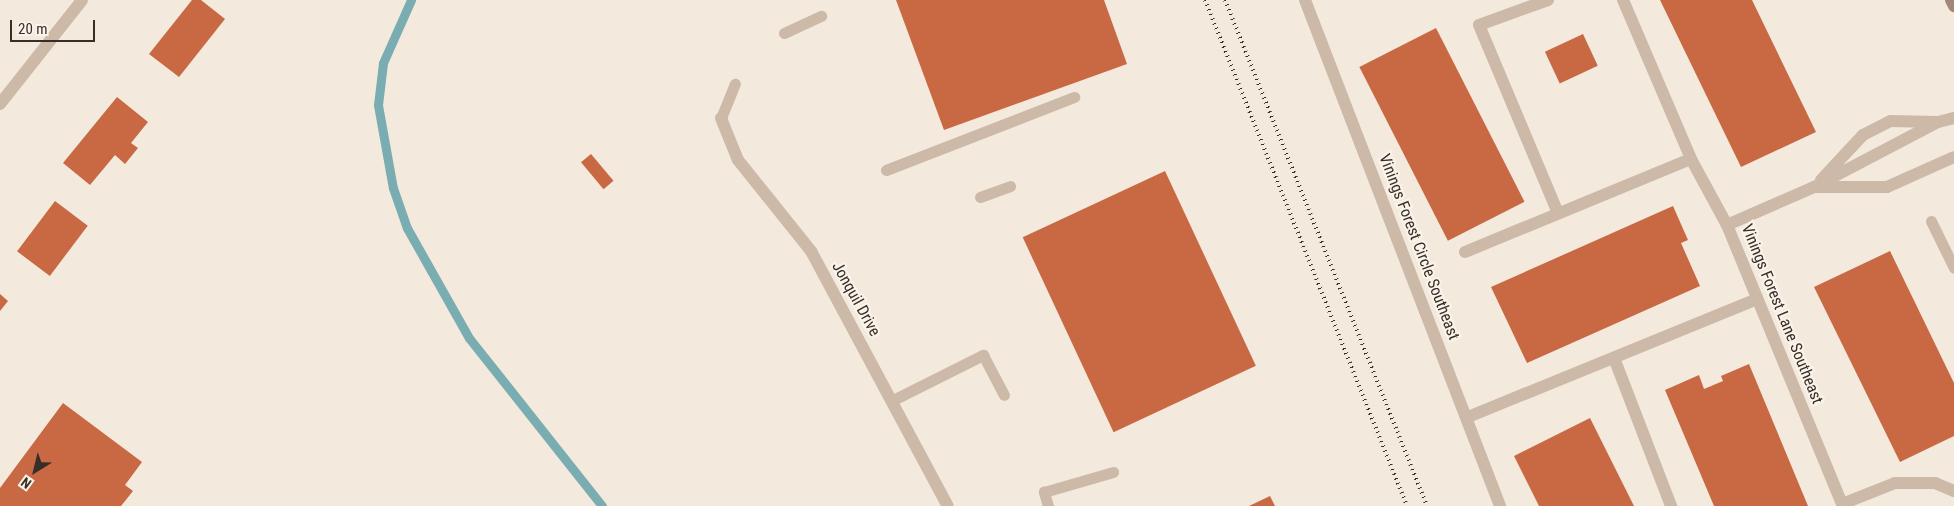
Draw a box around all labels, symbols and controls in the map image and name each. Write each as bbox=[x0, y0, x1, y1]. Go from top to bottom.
scale bar bbox=[12, 10, 98, 42]
text: 20 m bbox=[18, 20, 48, 38]
street label: Vinings Forest Circle Southeast bbox=[1375, 151, 1463, 343]
street label: Vinings Forest Lane Southeast bbox=[1737, 221, 1827, 407]
street label: Jonquil Drive bbox=[828, 258, 884, 340]
north arrow bbox=[10, 446, 60, 496]
text: N bbox=[18, 474, 34, 492]

